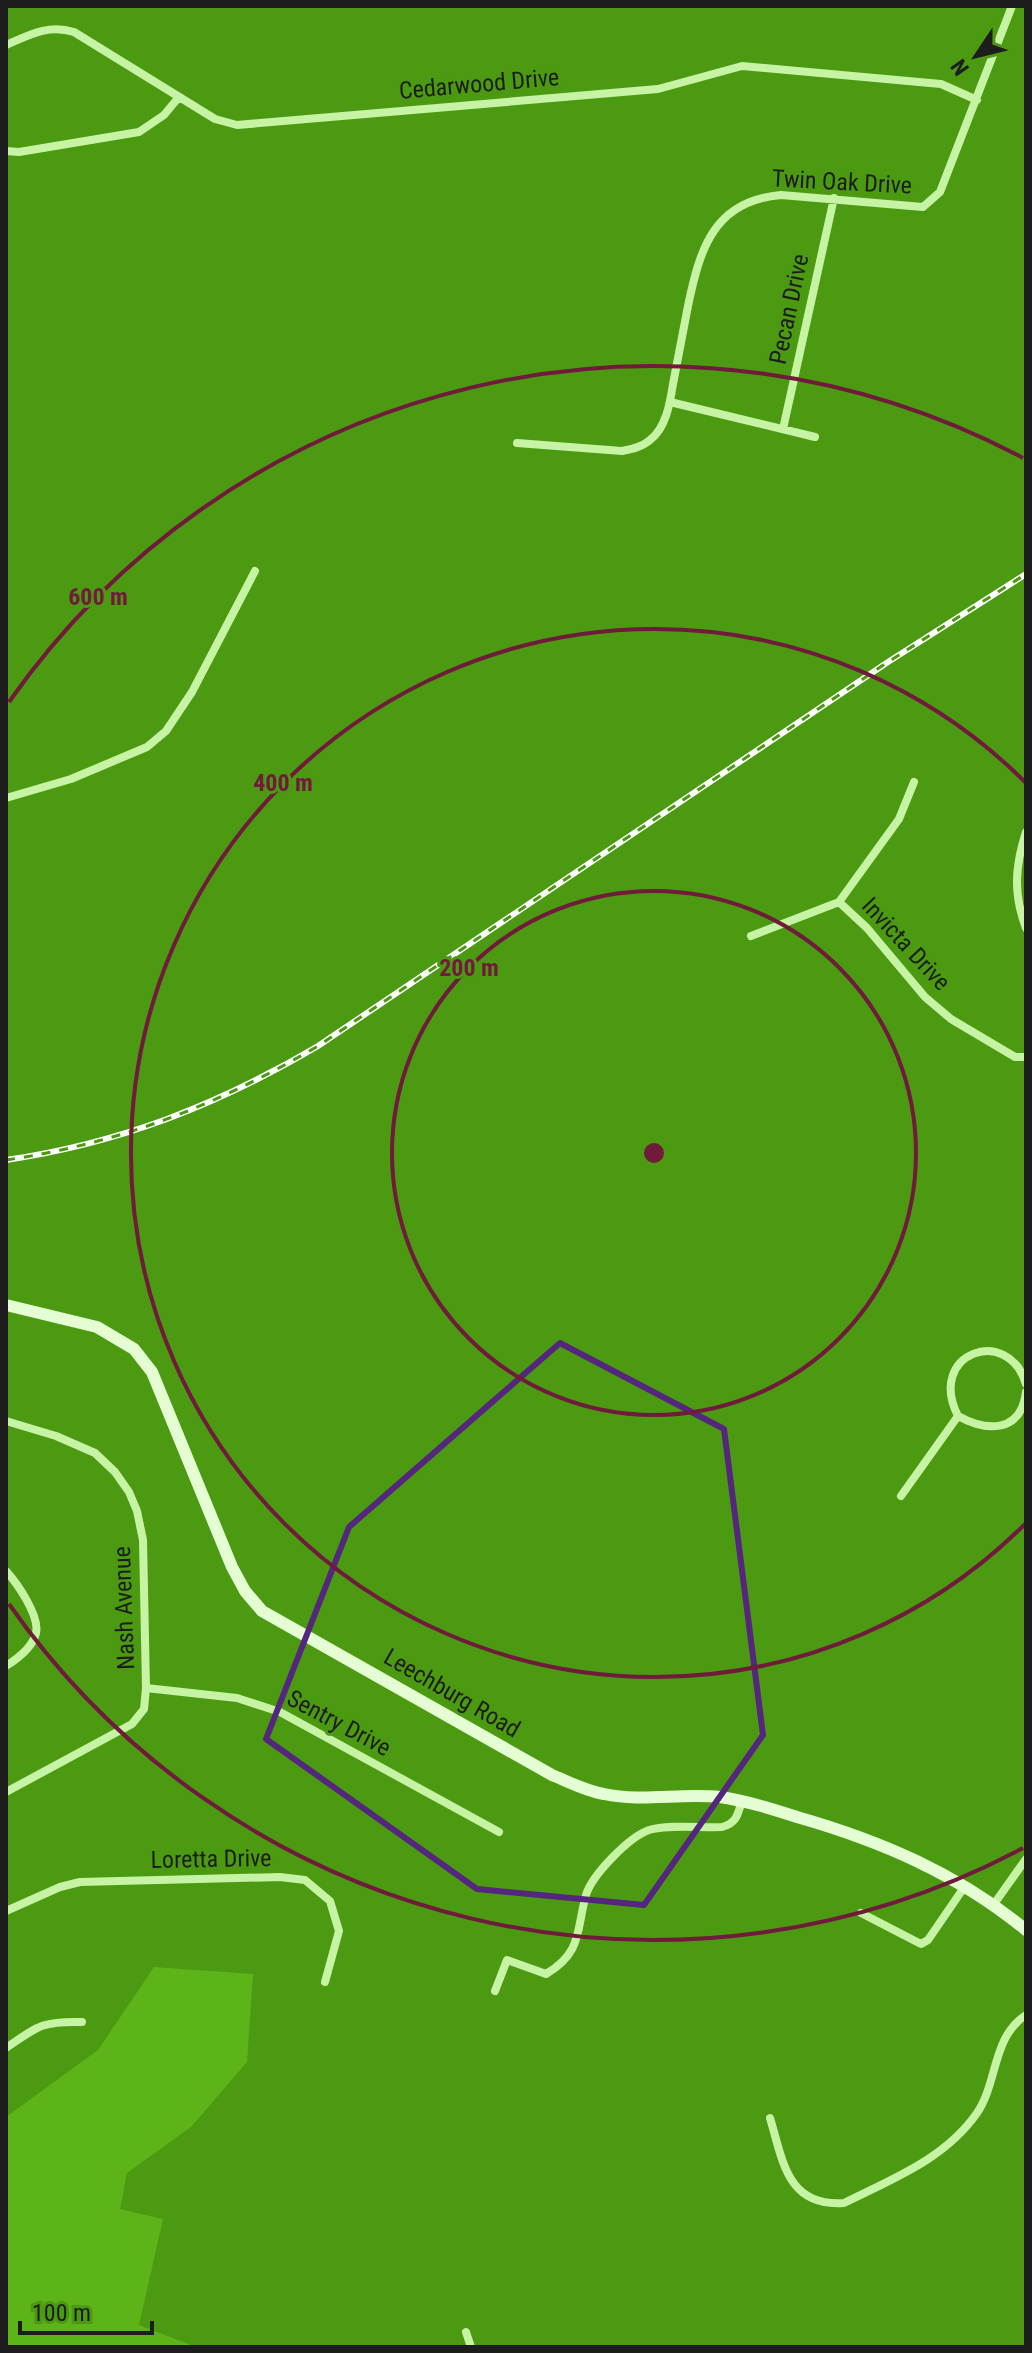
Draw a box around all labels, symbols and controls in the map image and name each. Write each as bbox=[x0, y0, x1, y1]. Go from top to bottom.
north arrow bbox=[936, 16, 1016, 96]
text: N bbox=[946, 54, 974, 80]
street label: Cedarwood Drive bbox=[398, 63, 560, 105]
street label: Twin Oak Drive bbox=[771, 164, 913, 200]
street label: Pecan Drive bbox=[764, 251, 814, 367]
text: 600 m bbox=[68, 583, 128, 611]
text: 400 m bbox=[253, 769, 313, 797]
street label: Invicta Drive bbox=[856, 892, 956, 996]
text: 200 m bbox=[439, 954, 499, 982]
centre of rings bbox=[640, 1139, 668, 1167]
street label: Nash Avenue bbox=[108, 1546, 140, 1670]
street label: Leechburg Road bbox=[379, 1643, 525, 1743]
street label: Sentry Drive bbox=[282, 1684, 396, 1762]
street label: Loretta Drive bbox=[150, 1844, 272, 1874]
scale bar bbox=[20, 2285, 152, 2335]
text: 100 m bbox=[32, 2299, 91, 2327]

